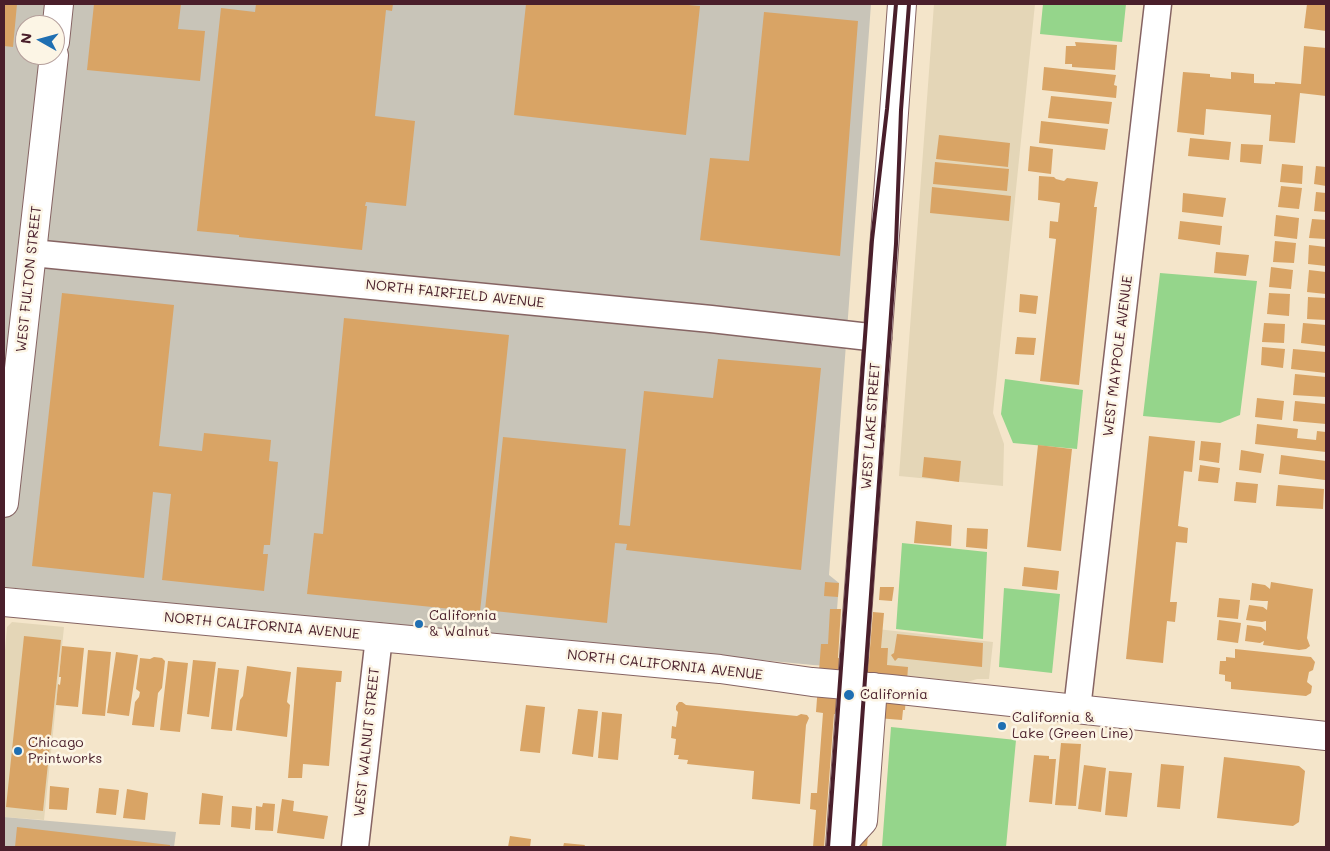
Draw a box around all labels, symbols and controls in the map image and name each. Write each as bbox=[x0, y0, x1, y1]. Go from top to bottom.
north arrow bbox=[15, 15, 65, 65]
text: N bbox=[16, 32, 36, 45]
street label: WEST FULTON STREET bbox=[13, 205, 45, 353]
street label: WEST MAYPOLE AVENUE bbox=[1100, 274, 1136, 438]
street label: NORTH FAIRFIELD AVENUE bbox=[365, 276, 545, 312]
street label: WEST LAKE STREET bbox=[858, 362, 884, 490]
place label: California & Walnut bbox=[429, 608, 497, 640]
street label: NORTH CALIFORNIA AVENUE bbox=[163, 609, 361, 643]
marker: California & Walnut bbox=[413, 618, 425, 630]
street label: NORTH CALIFORNIA AVENUE bbox=[566, 646, 764, 684]
street label: WEST WALNUT STREET bbox=[351, 666, 383, 818]
place label: California bbox=[860, 687, 928, 703]
marker: California bbox=[842, 688, 856, 702]
place label: California & Lake (Green Line) bbox=[1012, 710, 1133, 742]
marker: California & Lake (Green Line) bbox=[996, 720, 1008, 732]
place label: Chicago Printworks bbox=[28, 735, 102, 768]
marker: Chicago Printworks bbox=[12, 745, 24, 757]

